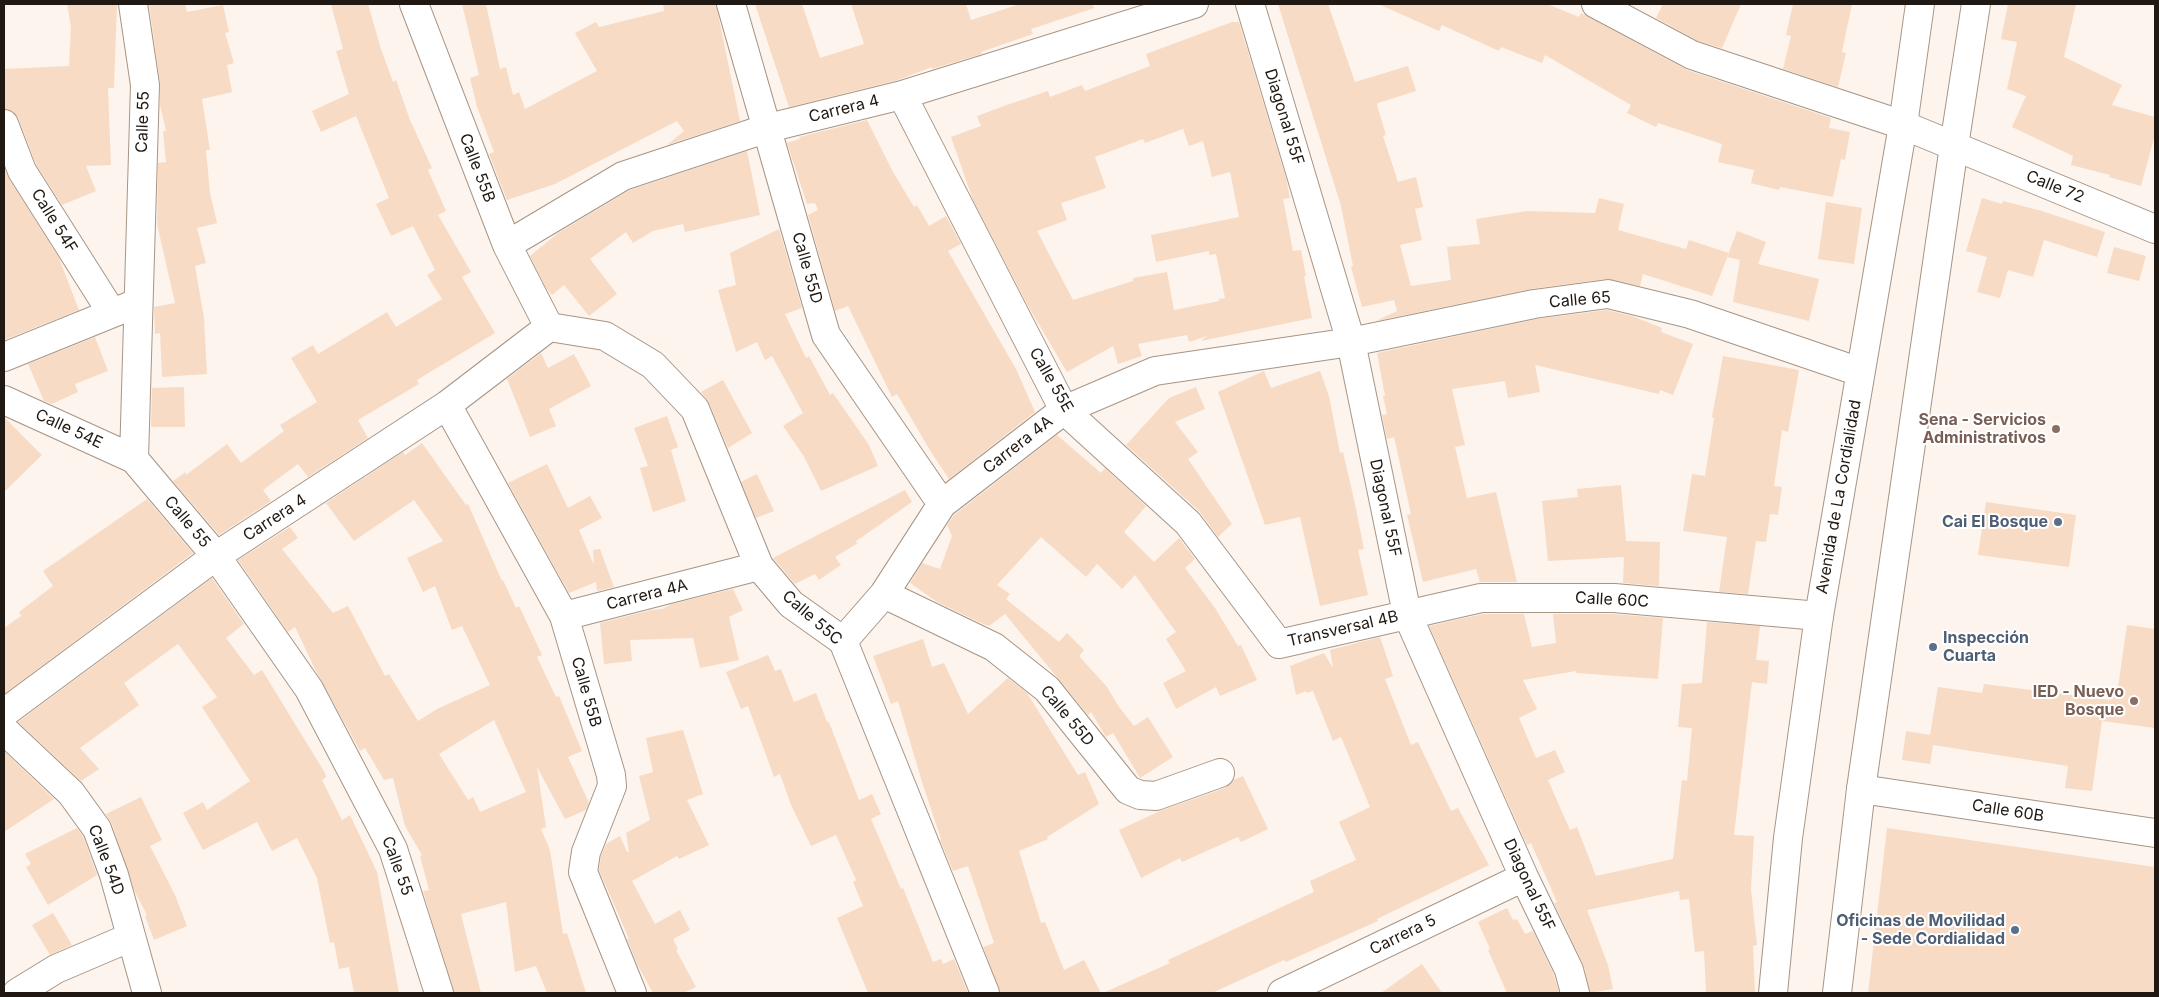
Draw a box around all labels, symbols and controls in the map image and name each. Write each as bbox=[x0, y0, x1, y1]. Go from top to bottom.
street label: Diagonal 55F bbox=[1260, 67, 1308, 167]
street label: Calle 55 bbox=[132, 91, 154, 153]
street label: Carrera 4 bbox=[807, 91, 881, 127]
street label: Calle 55B bbox=[455, 131, 499, 205]
street label: Calle 72 bbox=[2023, 167, 2087, 207]
street label: Calle 54F bbox=[27, 185, 81, 257]
street label: Calle 55D bbox=[788, 230, 826, 306]
street label: Calle 65 bbox=[1548, 288, 1612, 312]
street label: Calle 55E bbox=[1025, 344, 1077, 416]
street label: Avenida de La Cordialidad bbox=[1812, 398, 1866, 596]
street label: Calle 54E bbox=[32, 405, 106, 453]
place label: Sena - Servicios Administrativos bbox=[1918, 410, 2046, 448]
street label: Carrera 4A bbox=[979, 412, 1057, 478]
marker: Sena - Servicios Administrativos bbox=[2050, 423, 2062, 435]
street label: Diagonal 55F bbox=[1365, 457, 1405, 559]
street label: Carrera 4 bbox=[240, 490, 310, 546]
street label: Calle 55 bbox=[160, 492, 214, 552]
place label: Cai El Bosque bbox=[1942, 512, 2048, 532]
marker: Cai El Bosque bbox=[2052, 516, 2064, 528]
street label: Carrera 4A bbox=[604, 576, 690, 614]
street label: Calle 55C bbox=[778, 587, 846, 649]
street label: Calle 60C bbox=[1575, 588, 1649, 612]
street label: Transversal 4B bbox=[1286, 607, 1400, 651]
place label: Inspección Cuarta bbox=[1943, 628, 2029, 666]
marker: Inspección Cuarta bbox=[1927, 641, 1939, 653]
street label: Calle 55B bbox=[567, 655, 605, 729]
street label: Calle 55D bbox=[1036, 682, 1098, 750]
place label: IED - Nuevo Bosque bbox=[2033, 682, 2124, 720]
marker: IED - Nuevo Bosque bbox=[2128, 695, 2140, 707]
street label: Calle 60B bbox=[1971, 796, 2045, 826]
street label: Calle 54D bbox=[84, 822, 128, 898]
street label: Calle 55 bbox=[377, 834, 417, 898]
street label: Diagonal 55F bbox=[1499, 836, 1559, 934]
street label: Carrera 5 bbox=[1367, 911, 1439, 959]
place label: Oficinas de Movilidad - Sede Cordialidad bbox=[1836, 911, 2005, 949]
marker: Oficinas de Movilidad - Sede Cordialidad bbox=[2009, 924, 2021, 936]

